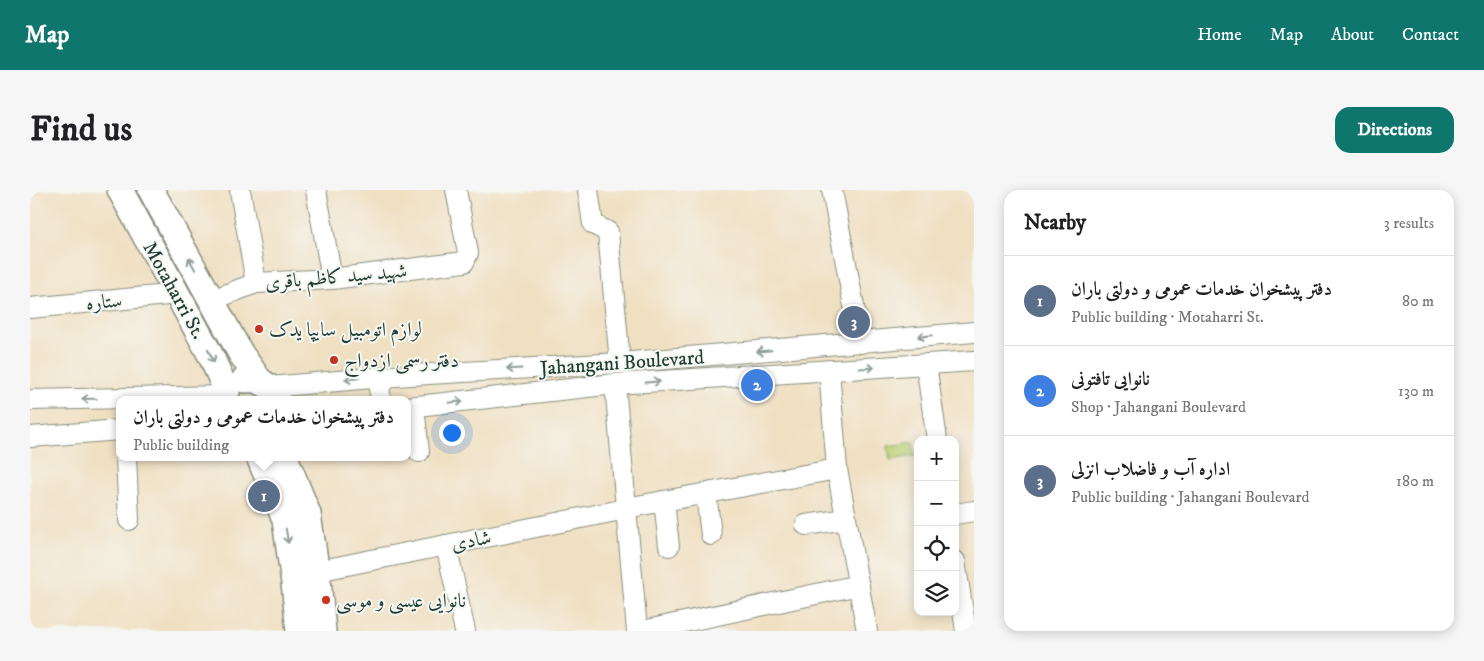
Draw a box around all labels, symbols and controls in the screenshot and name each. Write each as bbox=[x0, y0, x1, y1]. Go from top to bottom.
text: Map bbox=[25, 20, 69, 50]
text: Home bbox=[1197, 24, 1242, 46]
text: Map bbox=[1270, 24, 1303, 46]
text: About bbox=[1331, 24, 1374, 46]
text: Contact bbox=[1402, 24, 1459, 46]
button: Directions bbox=[1335, 107, 1454, 153]
text: Find us bbox=[30, 108, 132, 152]
text: Nearby bbox=[1024, 210, 1086, 236]
text: 3 results bbox=[1384, 213, 1434, 233]
street label: Motaharri St. bbox=[137, 238, 211, 344]
one-way arrow bbox=[186, 257, 196, 271]
street label: شهید سید کاظم باقری bbox=[264, 259, 409, 301]
text: دفتر پیشخوان خدمات عمومی و دولتی باران bbox=[1071, 278, 1332, 301]
street label: ستاره bbox=[85, 288, 123, 317]
text: 1 bbox=[1037, 291, 1043, 311]
text: 80 m bbox=[1402, 291, 1434, 311]
pin: 3 bbox=[838, 303, 870, 341]
text: Public building · Motaharri St. bbox=[1071, 307, 1264, 327]
place label: لوازم اتومبیل سایپا یدک bbox=[269, 318, 422, 347]
marker: لوازم اتومبیل سایپا یدک bbox=[253, 323, 265, 335]
one-way arrow bbox=[918, 332, 934, 341]
street label: Jahangani Boulevard bbox=[537, 345, 705, 382]
one-way arrow bbox=[756, 346, 772, 356]
one-way arrow bbox=[206, 348, 216, 363]
place label: دفتر رسمی ازدواج bbox=[344, 349, 459, 378]
marker: دفتر رسمی ازدواج bbox=[328, 354, 340, 366]
one-way arrow bbox=[859, 363, 875, 372]
one-way arrow bbox=[507, 365, 523, 374]
pin: 2 bbox=[741, 366, 773, 404]
text: نانوایی تافتونی bbox=[1071, 368, 1150, 391]
one-way arrow bbox=[344, 375, 360, 384]
one-way arrow bbox=[644, 377, 660, 386]
text: 2 bbox=[1036, 381, 1044, 401]
text: 130 m bbox=[1398, 381, 1434, 401]
one-way arrow bbox=[81, 394, 97, 404]
popup bbox=[116, 396, 411, 461]
one-way arrow bbox=[448, 397, 464, 407]
text: Shop · Jahangani Boulevard bbox=[1071, 397, 1246, 417]
text: دفتر پیشخوان خدمات عمومی و دولتی باران bbox=[133, 406, 394, 429]
your location bbox=[439, 420, 465, 446]
text: Public building bbox=[133, 435, 229, 455]
map controls bbox=[914, 436, 959, 616]
button: + bbox=[914, 436, 959, 481]
text: اداره آب و فاضلاب انزلی bbox=[1071, 458, 1230, 481]
text: 3 bbox=[1037, 471, 1043, 491]
text: 180 m bbox=[1396, 471, 1434, 491]
pin: 1 bbox=[248, 477, 280, 515]
button: − bbox=[914, 481, 959, 526]
text: Public building · Jahangani Boulevard bbox=[1071, 487, 1309, 507]
street label: شادی bbox=[449, 525, 493, 558]
button: locate bbox=[914, 526, 959, 571]
one-way arrow bbox=[282, 527, 292, 543]
button: layers bbox=[914, 571, 959, 616]
place label: نانوایی عیسی و موسی bbox=[336, 589, 466, 615]
marker: نانوایی عیسی و موسی bbox=[320, 594, 332, 606]

